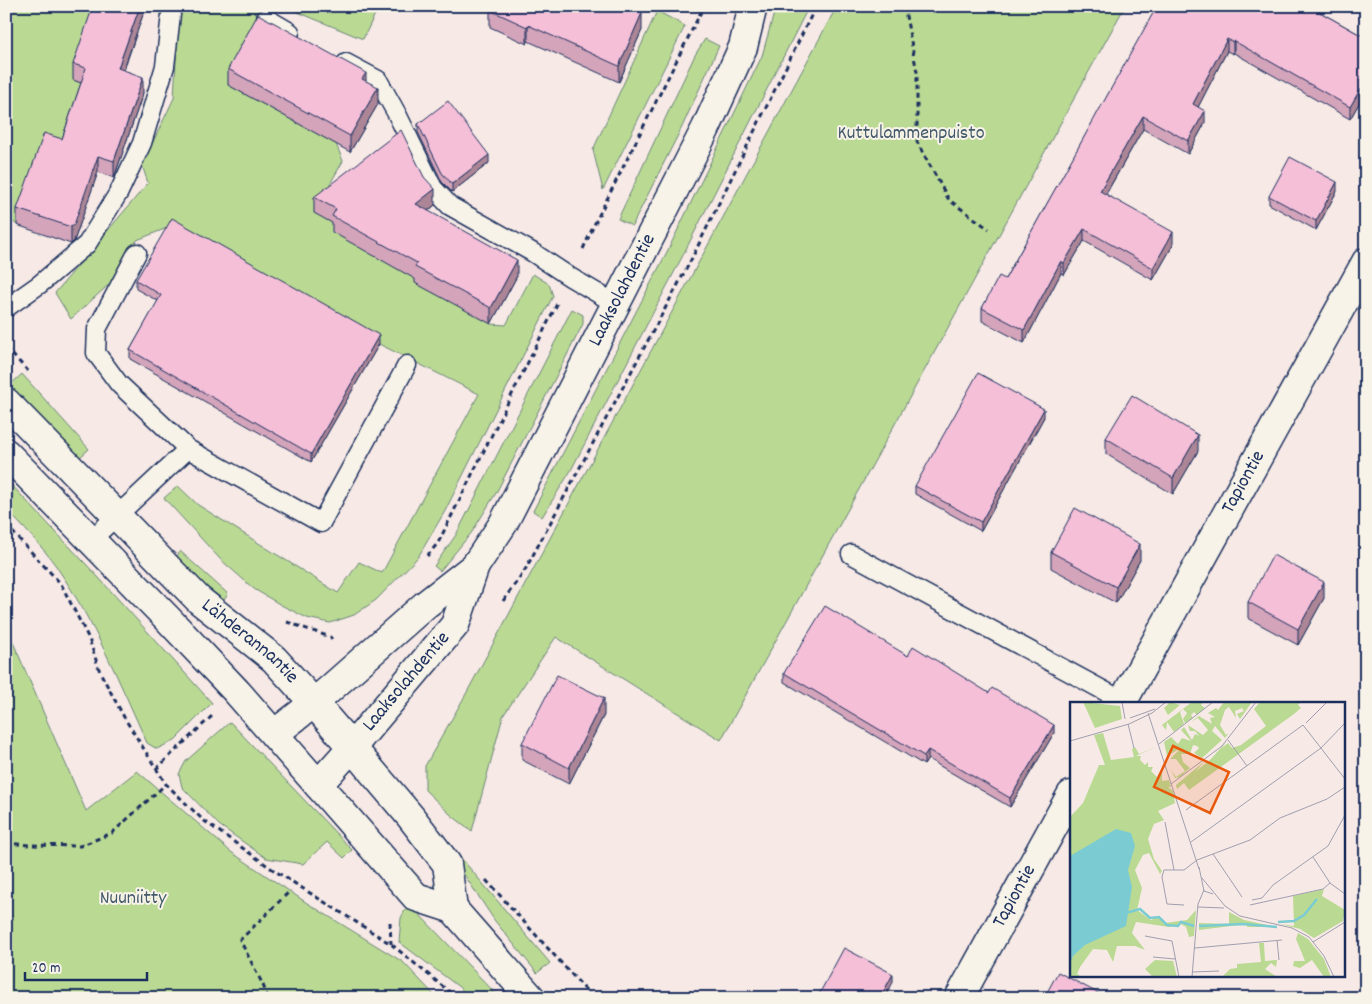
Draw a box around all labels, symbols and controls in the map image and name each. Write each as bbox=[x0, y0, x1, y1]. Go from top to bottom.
park label: Kuttulammenpuisto bbox=[837, 120, 985, 148]
street label: Laaksolahdentie bbox=[582, 229, 663, 352]
street label: Tapiontie bbox=[1215, 446, 1273, 519]
street label: Lähderannantie bbox=[195, 593, 305, 691]
street label: Laaksolahdentie bbox=[356, 626, 457, 738]
inset map bbox=[1070, 702, 1344, 976]
street label: Tapiontie bbox=[986, 860, 1044, 933]
park label: Nuuniitty bbox=[100, 885, 167, 913]
scale bar bbox=[25, 949, 148, 981]
text: 20 m bbox=[32, 958, 60, 980]

